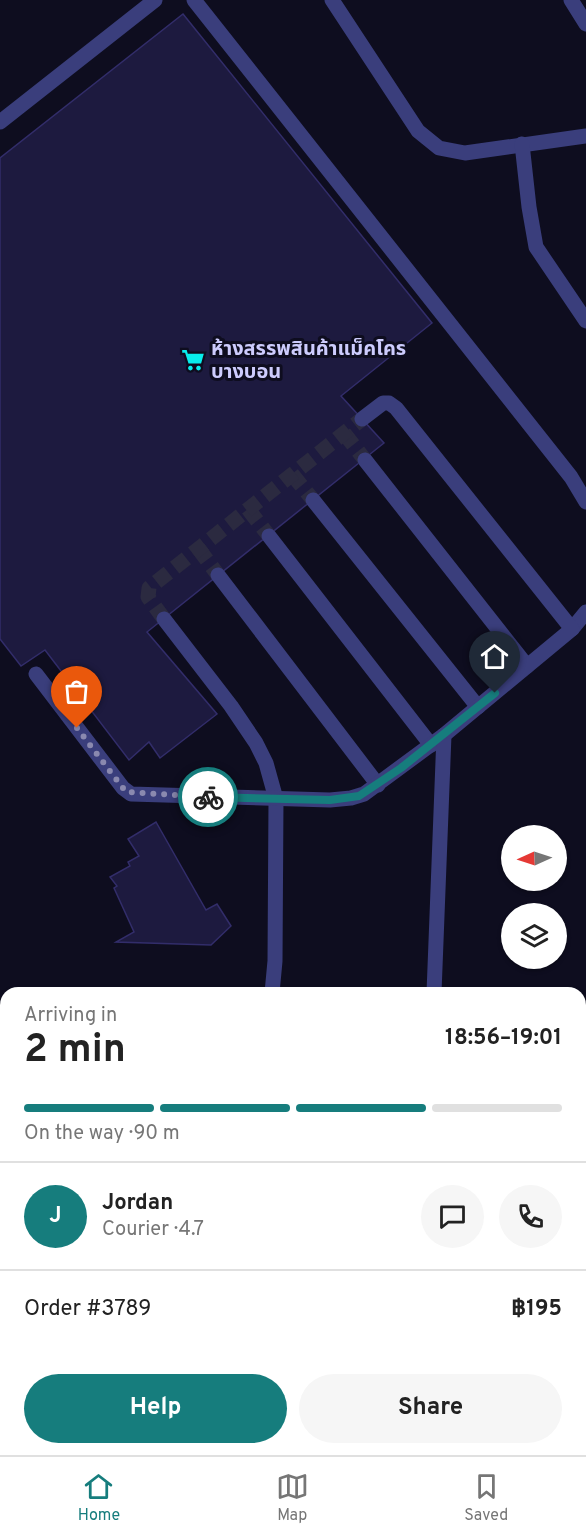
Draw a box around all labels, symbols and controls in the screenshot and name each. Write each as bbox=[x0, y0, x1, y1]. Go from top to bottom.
place label: ห้างสรรพสินค้าแม็คโคร บางบอน bbox=[211, 337, 406, 386]
supermarket icon: ห้างสรรพสินค้าแม็คโคร บางบอน bbox=[180, 347, 206, 373]
pin bbox=[469, 631, 520, 693]
icon: home bbox=[478, 640, 511, 673]
pin bbox=[51, 666, 102, 728]
icon: bag bbox=[60, 675, 93, 708]
courier bbox=[178, 767, 238, 827]
icon: bike bbox=[192, 781, 225, 814]
north arrow bbox=[501, 825, 567, 891]
map controls bbox=[501, 825, 567, 969]
button: layers bbox=[501, 903, 567, 969]
text: Arriving in bbox=[24, 1003, 117, 1029]
text: 18:56–19:01 bbox=[445, 1025, 562, 1052]
text: 2 min bbox=[24, 1027, 126, 1076]
text: On the way · 90 m bbox=[24, 1121, 180, 1147]
button: chat bbox=[421, 1185, 484, 1248]
button: phone bbox=[499, 1185, 562, 1248]
text: Jordan bbox=[102, 1190, 173, 1217]
text: J bbox=[49, 1203, 62, 1230]
text: Courier · 4.7 bbox=[102, 1217, 204, 1243]
text: Order #3789 bbox=[24, 1296, 151, 1323]
text: ฿195 bbox=[511, 1296, 562, 1323]
button: Help bbox=[24, 1374, 287, 1443]
button: Share bbox=[299, 1374, 562, 1443]
tab: Home bbox=[78, 1470, 120, 1526]
tab: Map bbox=[276, 1470, 309, 1526]
tab: Saved bbox=[464, 1470, 508, 1526]

